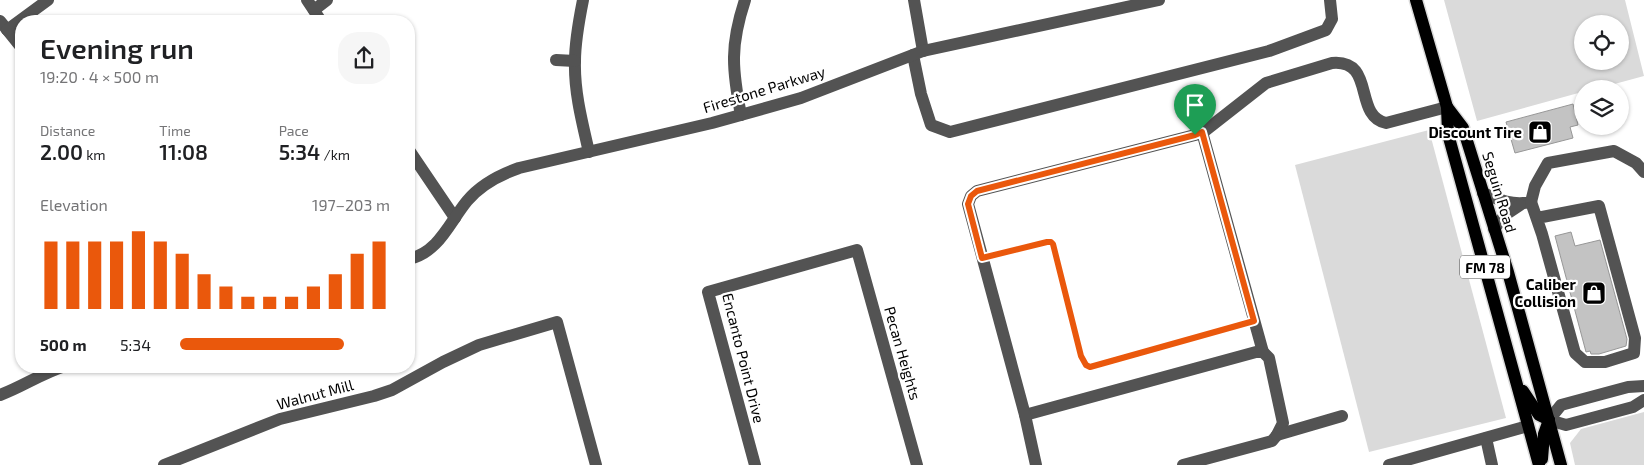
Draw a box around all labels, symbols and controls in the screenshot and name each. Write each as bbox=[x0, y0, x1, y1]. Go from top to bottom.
map controls bbox=[1574, 15, 1629, 135]
button: locate bbox=[1574, 15, 1629, 70]
text: Evening run bbox=[40, 31, 194, 65]
button: share bbox=[338, 32, 390, 84]
street label: Firestone Parkway bbox=[701, 62, 827, 116]
text: 19:20 · 4 × 500 m bbox=[40, 67, 159, 86]
button: layers bbox=[1574, 80, 1629, 135]
pin bbox=[1174, 84, 1216, 135]
icon: arrive bbox=[1181, 91, 1209, 119]
shop icon: Discount Tire bbox=[1527, 119, 1553, 145]
text: Distance bbox=[40, 122, 95, 139]
text: Time bbox=[159, 122, 191, 139]
text: Pace bbox=[279, 122, 309, 139]
place label: Discount Tire bbox=[1428, 123, 1522, 141]
text: 2.00 bbox=[40, 139, 83, 164]
text: 11:08 bbox=[159, 139, 208, 164]
text: 5:34 bbox=[279, 139, 320, 164]
text: km bbox=[83, 146, 106, 163]
text: /km bbox=[320, 146, 350, 163]
street label: Seguin Road bbox=[1479, 149, 1521, 235]
text: Elevation bbox=[40, 195, 108, 214]
text: 197–203 m bbox=[312, 195, 390, 214]
road number: FM 78 bbox=[1460, 256, 1510, 278]
place label: Caliber Collision bbox=[1514, 275, 1577, 310]
shop icon: Caliber Collision bbox=[1581, 280, 1607, 306]
street label: Encanto Point Drive bbox=[719, 291, 769, 425]
street label: Pecan Heights bbox=[881, 304, 925, 402]
text: 500 m bbox=[40, 335, 87, 354]
text: 5:34 bbox=[120, 335, 151, 354]
street label: Walnut Mill bbox=[275, 375, 356, 413]

